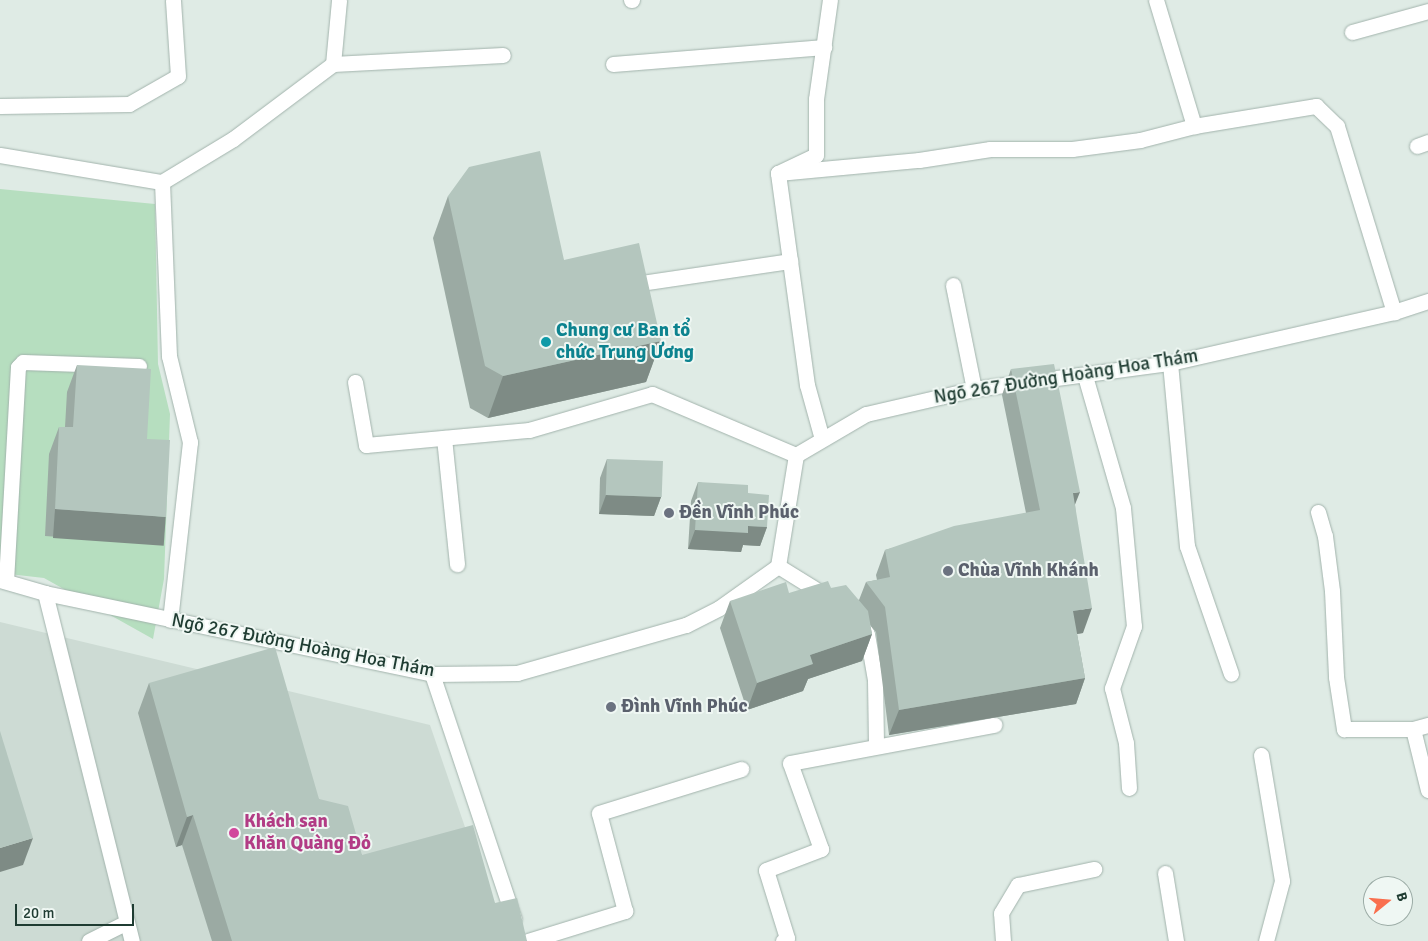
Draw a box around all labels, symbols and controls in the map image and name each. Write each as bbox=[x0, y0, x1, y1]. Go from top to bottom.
place label: Chung cư Ban tổ chức Trung Ương bbox=[556, 320, 694, 364]
marker: Chung cư Ban tổ chức Trung Ương bbox=[540, 336, 552, 348]
street label: Ngõ 267 Đường Hoàng Hoa Thám bbox=[932, 345, 1200, 409]
place label: Đền Vĩnh Phúc bbox=[679, 502, 799, 524]
marker: Đền Vĩnh Phúc bbox=[663, 507, 675, 519]
place label: Chùa Vĩnh Khánh bbox=[958, 560, 1099, 582]
marker: Chùa Vĩnh Khánh bbox=[942, 565, 954, 577]
street label: Ngõ 267 Đường Hoàng Hoa Thám bbox=[170, 609, 436, 683]
place label: Đình Vĩnh Phúc bbox=[621, 696, 748, 718]
marker: Đình Vĩnh Phúc bbox=[605, 701, 617, 713]
place label: Khách sạn Khăn Quàng Đỏ bbox=[244, 811, 371, 855]
marker: Khách sạn Khăn Quàng Đỏ bbox=[228, 827, 240, 839]
north arrow bbox=[1363, 876, 1413, 926]
text: B bbox=[1392, 890, 1411, 903]
scale bar bbox=[18, 894, 136, 926]
text: 20 m bbox=[23, 904, 54, 922]

